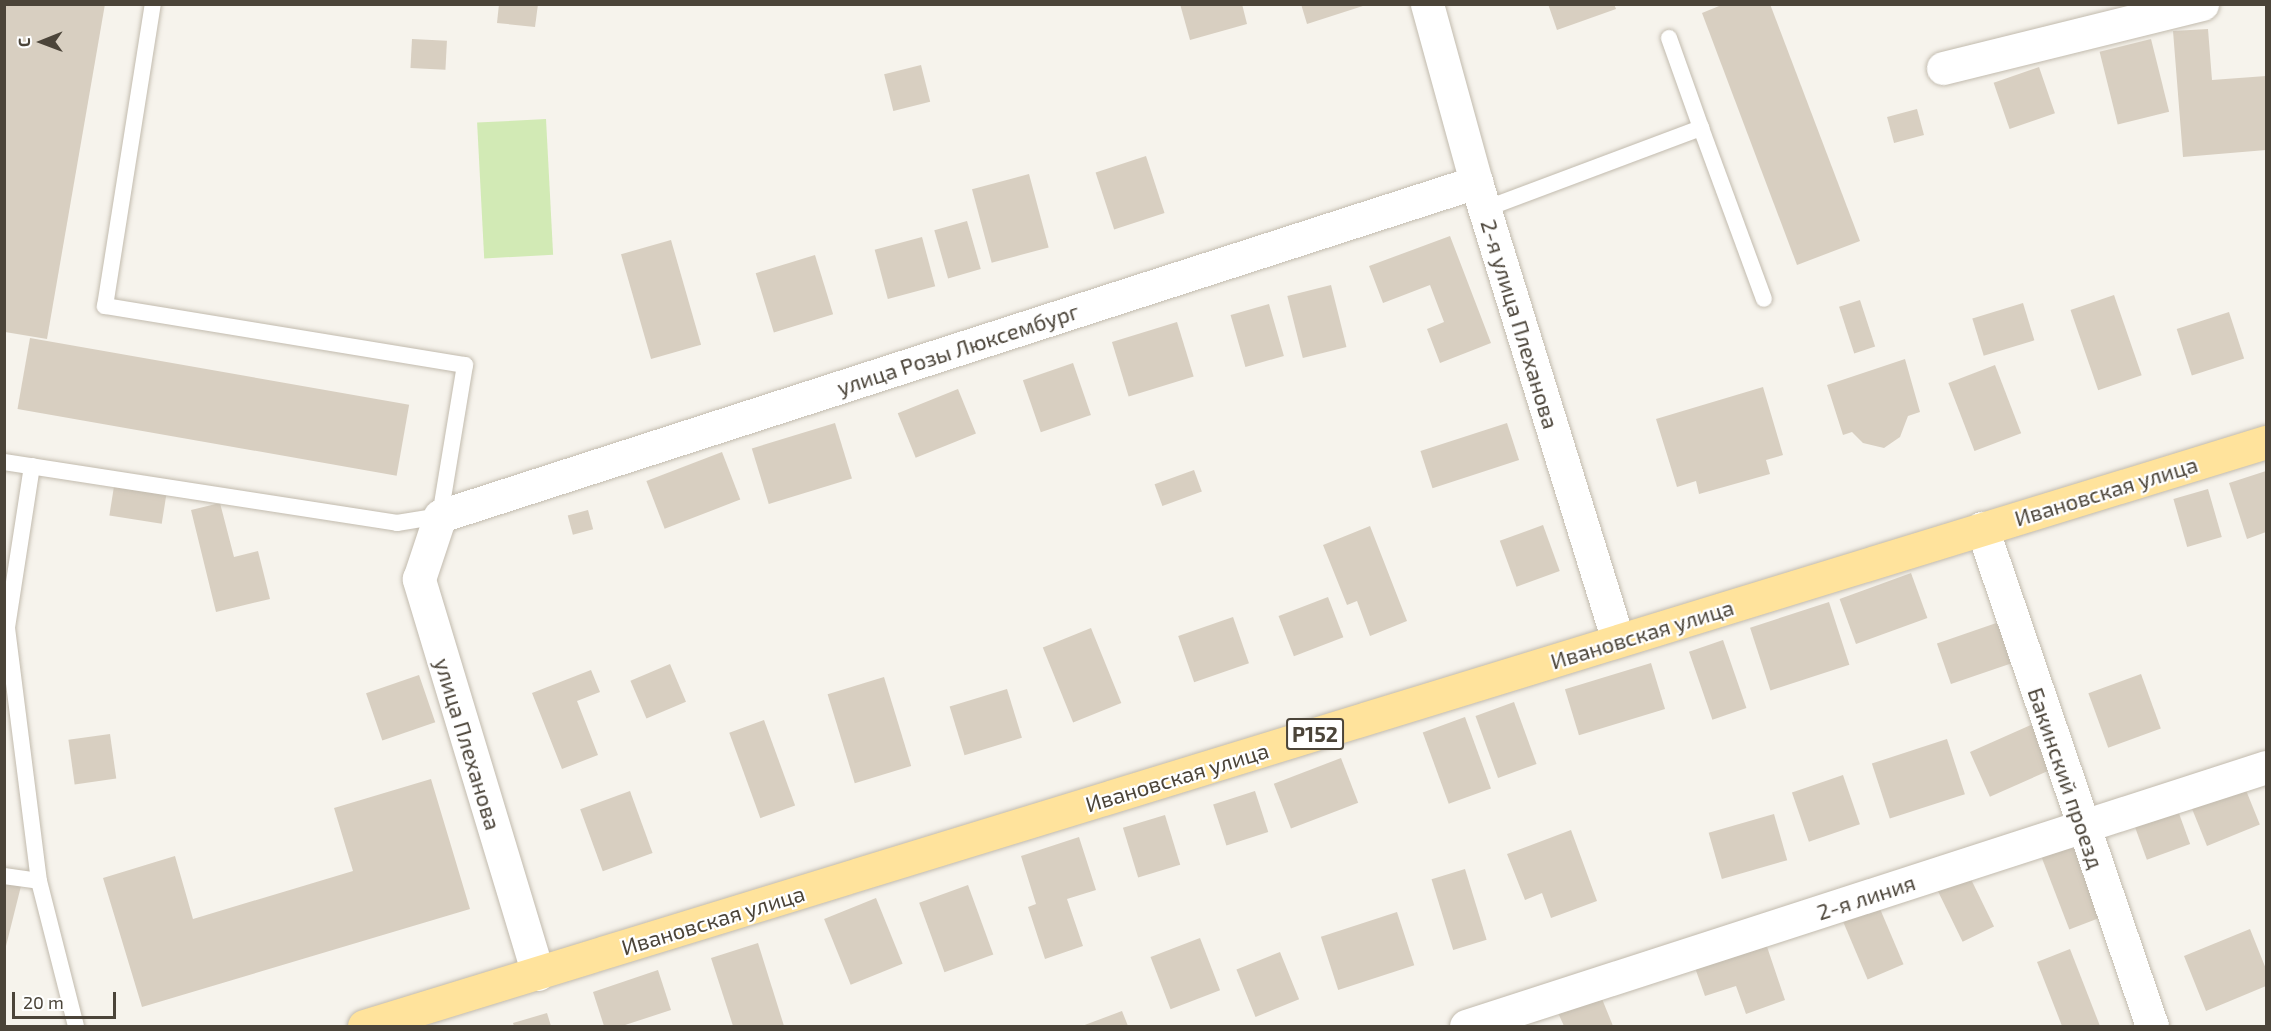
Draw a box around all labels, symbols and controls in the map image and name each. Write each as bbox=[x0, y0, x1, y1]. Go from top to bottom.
north arrow bbox=[12, 12, 72, 72]
text: С bbox=[14, 37, 33, 47]
street label: 2-я улица Плеханова bbox=[1476, 216, 1564, 432]
street label: улица Розы Люксембург bbox=[834, 297, 1082, 401]
street label: Ивановская улица bbox=[2011, 451, 2201, 531]
street label: Ивановская улица bbox=[1547, 594, 1737, 674]
street label: улица Плеханова bbox=[429, 655, 507, 833]
street label: Бакинский проезд bbox=[2023, 684, 2109, 872]
road number: Р152 bbox=[1285, 716, 1345, 752]
street label: Ивановская улица bbox=[1082, 737, 1272, 817]
street label: 2-я линия bbox=[1813, 869, 1919, 925]
street label: Ивановская улица bbox=[618, 880, 808, 960]
scale bar bbox=[15, 980, 118, 1018]
text: 20 m bbox=[23, 991, 64, 1013]

